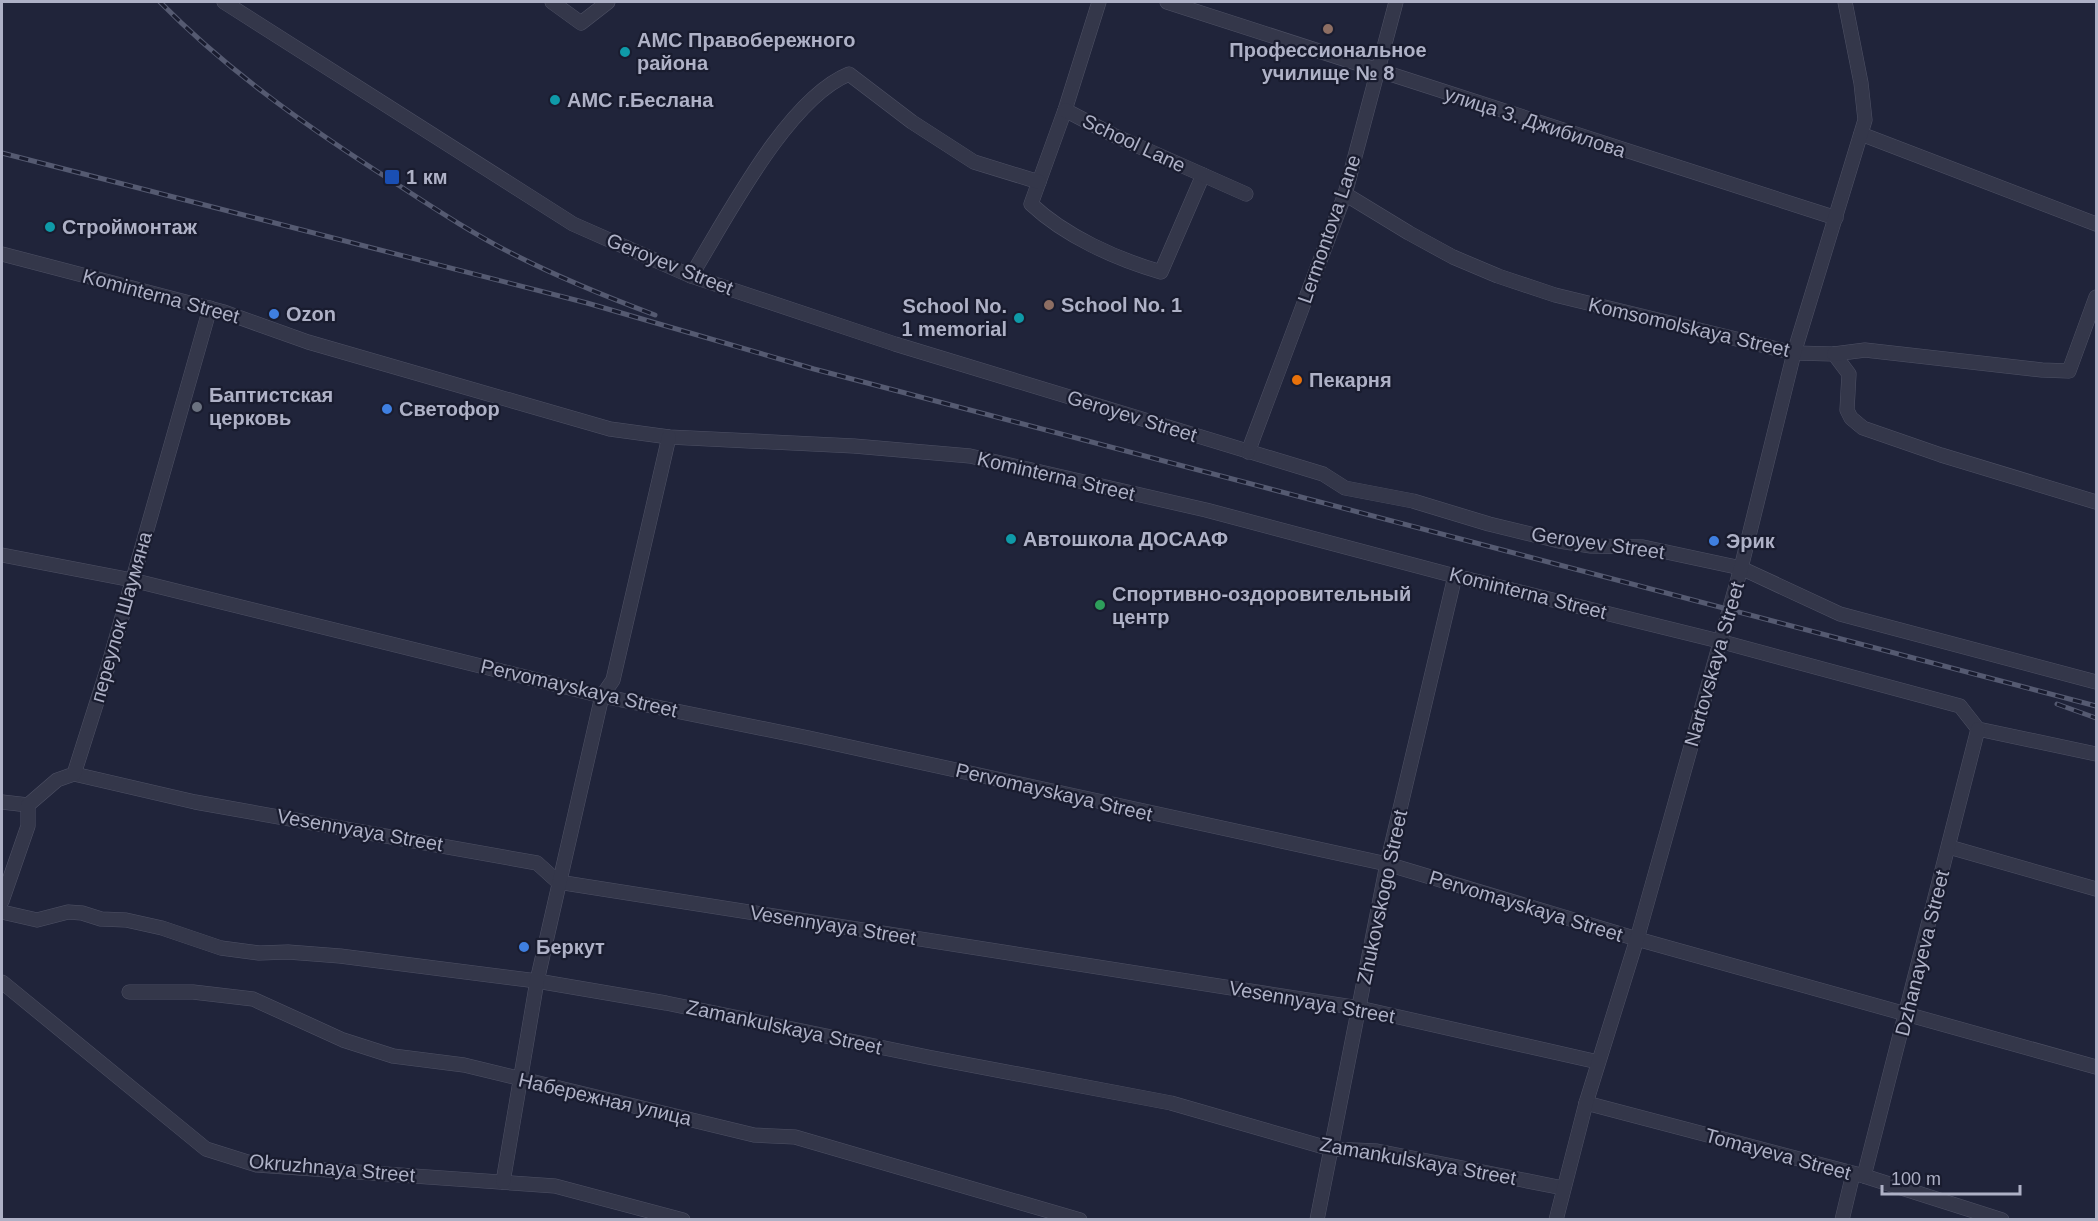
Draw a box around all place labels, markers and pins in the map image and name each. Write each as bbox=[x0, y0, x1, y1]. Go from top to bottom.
marker: Профессиональное училище № 8 bbox=[1321, 22, 1335, 36]
place label: АМС Правобережного района bbox=[637, 29, 855, 74]
place label: Профессиональное училище № 8 bbox=[1229, 39, 1427, 84]
marker: АМС Правобережного района bbox=[618, 45, 632, 59]
place label: АМС г.Беслана bbox=[567, 89, 714, 111]
marker: АМС г.Беслана bbox=[548, 93, 562, 107]
place label: 1 км bbox=[406, 166, 447, 188]
marker: 1 км bbox=[383, 168, 401, 186]
place label: Строймонтаж bbox=[62, 216, 198, 238]
marker: Строймонтаж bbox=[43, 220, 57, 234]
place label: School No. 1 bbox=[1061, 294, 1182, 316]
place label: School No. 1 memorial bbox=[901, 295, 1007, 340]
marker: School No. 1 bbox=[1042, 298, 1056, 312]
place label: Ozon bbox=[286, 303, 336, 325]
marker: Ozon bbox=[267, 307, 281, 321]
marker: School No. 1 memorial bbox=[1012, 311, 1026, 325]
place label: Пекарня bbox=[1309, 369, 1392, 391]
marker: Пекарня bbox=[1290, 373, 1304, 387]
place label: Баптистская церковь bbox=[209, 384, 333, 429]
place label: Светофор bbox=[399, 398, 500, 420]
marker: Баптистская церковь bbox=[190, 400, 204, 414]
marker: Светофор bbox=[380, 402, 394, 416]
place label: Автошкола ДОСААФ bbox=[1023, 528, 1228, 550]
place label: Эрик bbox=[1726, 530, 1776, 552]
marker: Автошкола ДОСААФ bbox=[1004, 532, 1018, 546]
marker: Эрик bbox=[1707, 534, 1721, 548]
place label: Спортивно-оздоровительный центр bbox=[1112, 583, 1411, 628]
marker: Спортивно-оздоровительный центр bbox=[1093, 598, 1107, 612]
place label: Беркут bbox=[536, 936, 605, 958]
marker: Беркут bbox=[517, 940, 531, 954]

